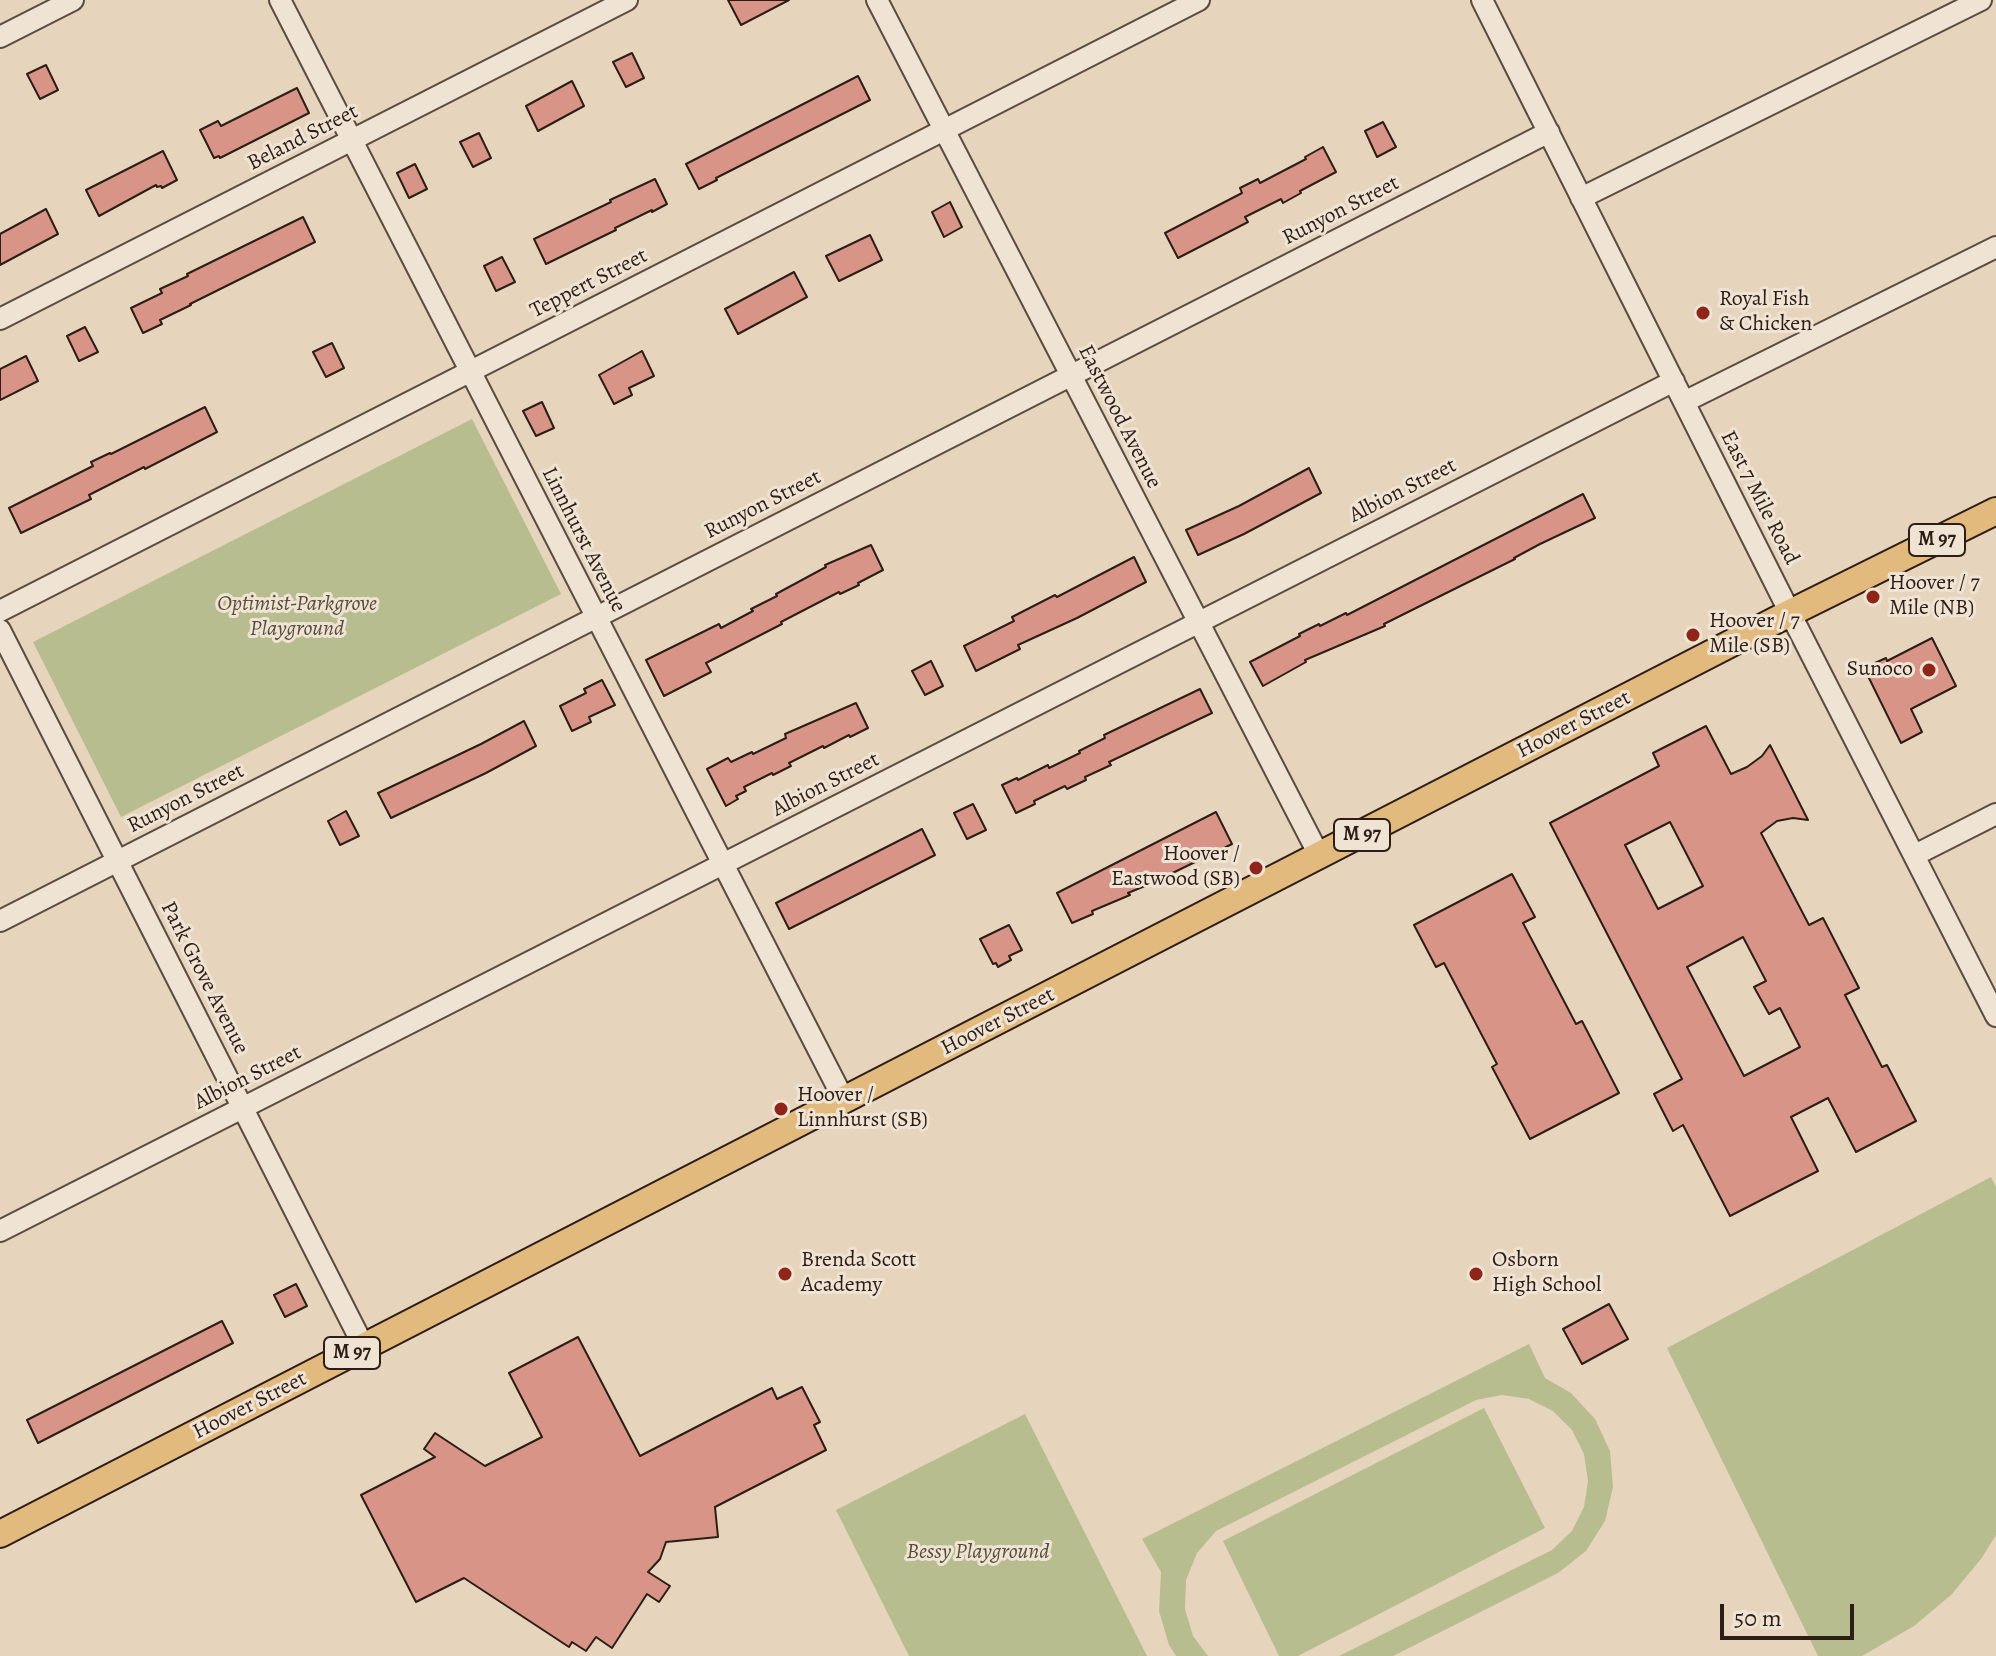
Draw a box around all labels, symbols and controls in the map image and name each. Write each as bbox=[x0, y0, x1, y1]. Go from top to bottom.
street label: Beland Street bbox=[243, 99, 363, 177]
street label: Runyon Street bbox=[1278, 170, 1404, 252]
street label: Teppert Street bbox=[526, 243, 652, 325]
place label: Royal Fish & Chicken bbox=[1719, 287, 1812, 338]
marker: Royal Fish & Chicken bbox=[1694, 304, 1712, 322]
street label: Eastwood Avenue bbox=[1071, 341, 1167, 493]
street label: East 7 Mile Road bbox=[1714, 427, 1804, 569]
street label: Albion Street bbox=[1345, 453, 1461, 529]
street label: Linnhurst Avenue bbox=[535, 463, 631, 617]
street label: Runyon Street bbox=[700, 464, 826, 546]
road number: M 97 bbox=[1909, 524, 1965, 556]
place label: Hoover / 7 Mile (NB) bbox=[1889, 571, 1980, 622]
marker: Hoover / 7 Mile (NB) bbox=[1864, 588, 1882, 606]
park label: Optimist-Parkgrove Playground bbox=[217, 592, 377, 644]
place label: Hoover / 7 Mile (SB) bbox=[1709, 609, 1800, 660]
marker: Hoover / 7 Mile (SB) bbox=[1684, 626, 1702, 644]
place label: Sunoco bbox=[1846, 657, 1913, 683]
marker: Sunoco bbox=[1920, 661, 1938, 679]
street label: Hoover Street bbox=[1513, 685, 1635, 765]
street label: Albion Street bbox=[768, 747, 884, 823]
street label: Runyon Street bbox=[123, 758, 249, 840]
road number: M 97 bbox=[1334, 819, 1390, 851]
place label: Hoover / Eastwood (SB) bbox=[1111, 842, 1240, 894]
marker: Hoover / Eastwood (SB) bbox=[1247, 859, 1265, 877]
street label: Park Grove Avenue bbox=[154, 897, 254, 1059]
street label: Hoover Street bbox=[937, 982, 1059, 1062]
street label: Albion Street bbox=[190, 1040, 306, 1116]
place label: Hoover / Linnhurst (SB) bbox=[797, 1083, 928, 1134]
marker: Hoover / Linnhurst (SB) bbox=[772, 1100, 790, 1118]
place label: Brenda Scott Academy bbox=[801, 1248, 916, 1300]
place label: Osborn High School bbox=[1492, 1248, 1601, 1300]
marker: Brenda Scott Academy bbox=[776, 1265, 794, 1283]
marker: Osborn High School bbox=[1467, 1265, 1485, 1283]
road number: M 97 bbox=[324, 1337, 380, 1369]
street label: Hoover Street bbox=[189, 1366, 311, 1446]
park label: Bessy Playground bbox=[907, 1540, 1049, 1566]
scale bar bbox=[1724, 1588, 1858, 1638]
text: 50 m bbox=[1734, 1602, 1782, 1634]

